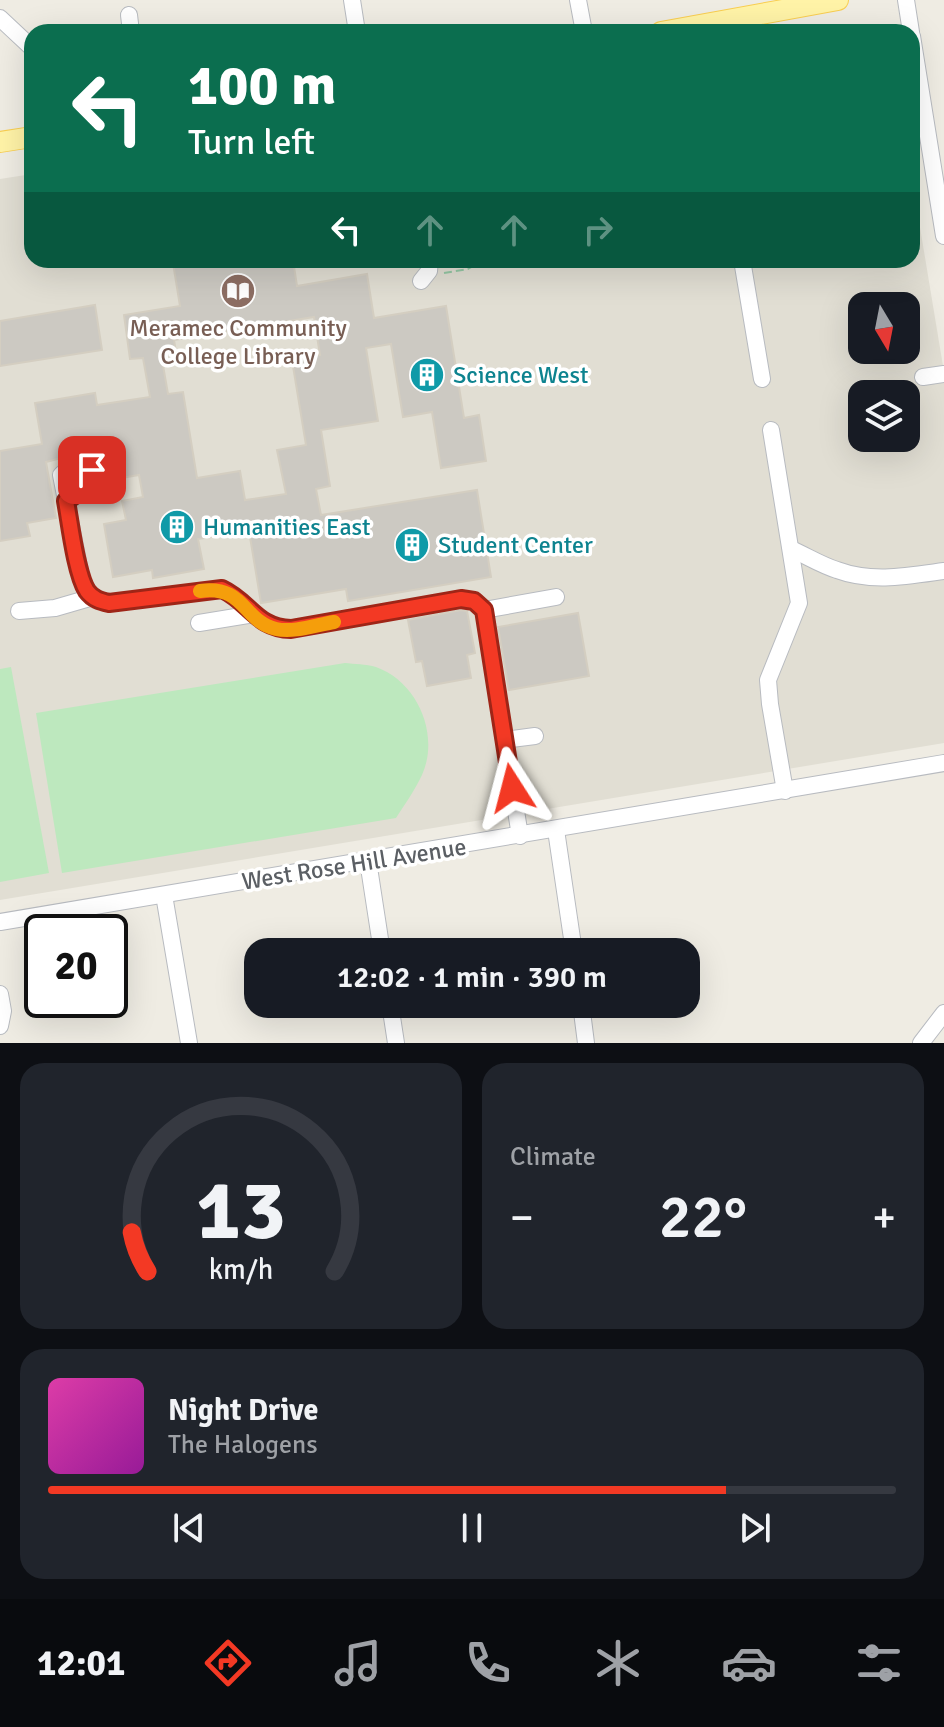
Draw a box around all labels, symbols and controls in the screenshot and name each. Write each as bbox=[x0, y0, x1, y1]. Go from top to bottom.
text: 100 m bbox=[188, 51, 336, 120]
icon: left bbox=[56, 56, 160, 160]
text: Turn left bbox=[188, 120, 315, 165]
icon: left bbox=[324, 208, 368, 252]
icon: ahead bbox=[408, 208, 452, 252]
icon: ahead bbox=[492, 208, 536, 252]
icon: right bbox=[576, 208, 620, 252]
library icon: Meramec Community College Library bbox=[219, 272, 257, 310]
north arrow bbox=[848, 292, 920, 364]
map controls bbox=[848, 292, 920, 452]
place label: Meramec Community College Library bbox=[129, 313, 347, 371]
building icon: Science West bbox=[408, 356, 446, 394]
place label: Science West bbox=[453, 360, 588, 390]
button: layers bbox=[848, 380, 920, 452]
pin bbox=[58, 436, 126, 504]
icon: arrive bbox=[70, 448, 114, 492]
building icon: Humanities East bbox=[158, 508, 196, 546]
place label: Humanities East bbox=[203, 512, 370, 542]
building icon: Student Center bbox=[393, 526, 431, 564]
place label: Student Center bbox=[438, 530, 593, 560]
position arrow bbox=[470, 746, 554, 830]
street label: West Rose Hill Avenue bbox=[240, 831, 468, 897]
speed limit sign: 20 bbox=[24, 914, 128, 1018]
text: 12:02 · 1 min · 390 m bbox=[337, 959, 607, 996]
text: Climate bbox=[510, 1141, 596, 1173]
text: 13 bbox=[196, 1160, 286, 1262]
text: 22° bbox=[659, 1181, 747, 1255]
text: − bbox=[510, 1191, 534, 1245]
text: + bbox=[872, 1191, 896, 1245]
text: km/h bbox=[209, 1252, 273, 1287]
text: Night Drive bbox=[168, 1392, 318, 1429]
text: The Halogens bbox=[168, 1429, 318, 1461]
icon: previous bbox=[167, 1506, 211, 1550]
icon: pause bbox=[450, 1506, 494, 1550]
icon: next bbox=[733, 1506, 777, 1550]
icon: directions bbox=[200, 1635, 256, 1691]
icon: music bbox=[330, 1635, 386, 1691]
icon: phone bbox=[460, 1635, 516, 1691]
icon: climate bbox=[590, 1635, 646, 1691]
icon: car bbox=[721, 1635, 777, 1691]
icon: filters bbox=[851, 1635, 907, 1691]
text: 12:01 bbox=[37, 1641, 125, 1686]

